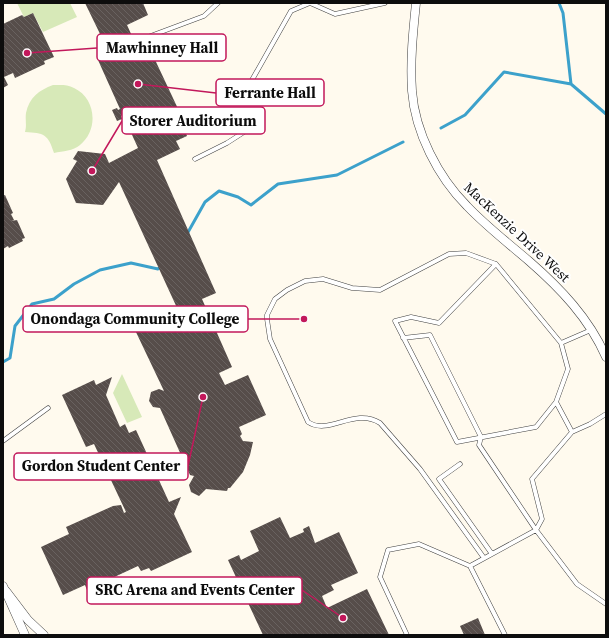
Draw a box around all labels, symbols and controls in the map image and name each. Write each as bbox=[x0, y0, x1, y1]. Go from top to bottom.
callout: Mawhinney Hall bbox=[97, 34, 226, 61]
text: Mawhinney Hall bbox=[106, 37, 218, 58]
callout: Ferrante Hall bbox=[216, 79, 324, 106]
text: Ferrante Hall bbox=[224, 82, 316, 103]
callout: Storer Auditorium bbox=[122, 107, 265, 134]
text: Storer Auditorium bbox=[129, 110, 257, 131]
street label: MacKenzie Drive West bbox=[459, 177, 575, 287]
callout: Onondaga Community College bbox=[23, 306, 248, 332]
text: Onondaga Community College bbox=[31, 308, 240, 329]
callout: Gordon Student Center bbox=[14, 453, 188, 480]
text: Gordon Student Center bbox=[22, 455, 180, 476]
callout: SRC Arena and Events Center bbox=[87, 577, 302, 604]
text: SRC Arena and Events Center bbox=[95, 579, 295, 600]

